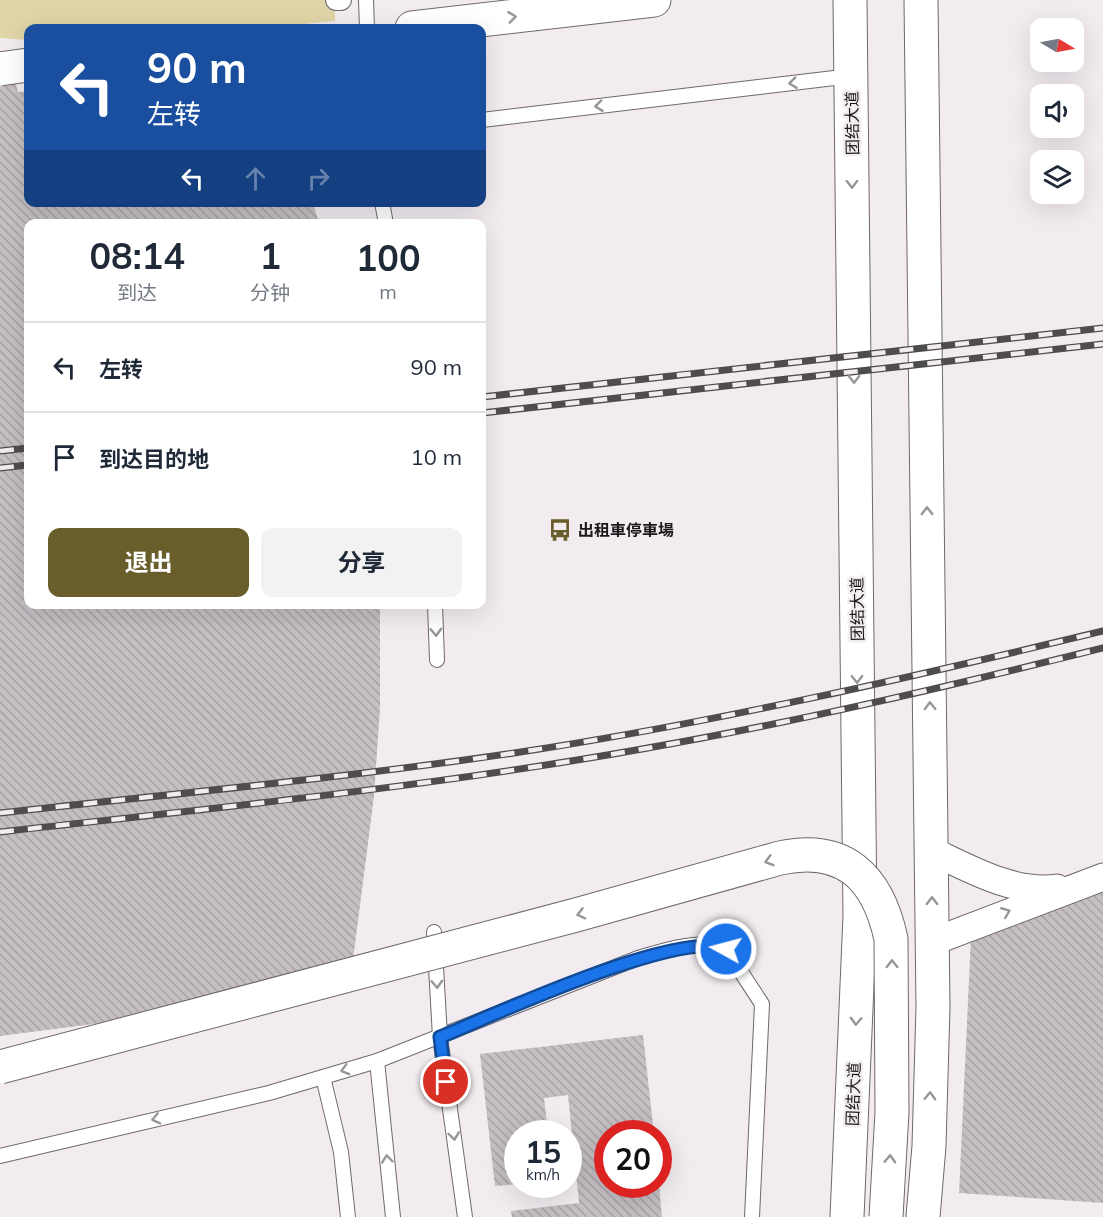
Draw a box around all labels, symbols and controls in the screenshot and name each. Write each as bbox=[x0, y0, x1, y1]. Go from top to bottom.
one-way arrow bbox=[507, 11, 516, 24]
north arrow bbox=[1030, 18, 1084, 72]
map controls bbox=[1030, 18, 1084, 204]
text: 90 m bbox=[147, 41, 247, 94]
icon: left bbox=[48, 48, 126, 126]
one-way arrow bbox=[788, 76, 797, 89]
button: sound bbox=[1030, 84, 1084, 138]
street label: 团结大道 bbox=[841, 91, 863, 155]
text: 左转 bbox=[147, 97, 201, 131]
one-way arrow bbox=[595, 99, 604, 112]
button: layers bbox=[1030, 150, 1084, 204]
icon: left bbox=[176, 162, 209, 195]
icon: ahead bbox=[239, 162, 272, 195]
icon: right bbox=[302, 162, 335, 195]
one-way arrow bbox=[846, 180, 858, 189]
text: 08:14 bbox=[89, 233, 185, 278]
text: 1 bbox=[259, 233, 281, 278]
text: 100 bbox=[356, 235, 421, 280]
text: m bbox=[379, 279, 397, 304]
text: 到达 bbox=[117, 280, 157, 305]
text: 分钟 bbox=[250, 280, 290, 305]
icon: left bbox=[48, 351, 81, 384]
text: 90 m bbox=[411, 353, 462, 381]
text: 左转 bbox=[99, 355, 143, 383]
one-way arrow bbox=[848, 375, 860, 384]
icon: arrive bbox=[48, 441, 81, 474]
text: 10 m bbox=[411, 443, 462, 471]
text: 到达目的地 bbox=[99, 445, 209, 473]
one-way arrow bbox=[921, 506, 934, 515]
bus stop icon: 出租車停車場 bbox=[547, 517, 573, 543]
place label: 出租車停車場 bbox=[578, 520, 674, 540]
button: 退出 bbox=[48, 528, 249, 597]
button: 分享 bbox=[261, 528, 462, 597]
street label: 团结大道 bbox=[846, 577, 868, 641]
one-way arrow bbox=[430, 628, 442, 637]
one-way arrow bbox=[851, 675, 864, 684]
one-way arrow bbox=[924, 701, 936, 710]
one-way arrow bbox=[764, 854, 775, 866]
one-way arrow bbox=[926, 896, 938, 905]
one-way arrow bbox=[576, 907, 587, 919]
one-way arrow bbox=[1001, 907, 1011, 920]
position arrow bbox=[694, 917, 758, 981]
one-way arrow bbox=[886, 959, 898, 968]
one-way arrow bbox=[430, 980, 443, 989]
one-way arrow bbox=[849, 1017, 862, 1026]
pin bbox=[420, 1056, 471, 1107]
street label: 团结大道 bbox=[842, 1062, 864, 1126]
one-way arrow bbox=[340, 1063, 351, 1075]
icon: arrive bbox=[429, 1065, 462, 1098]
one-way arrow bbox=[924, 1091, 937, 1100]
one-way arrow bbox=[152, 1112, 162, 1125]
speed limit sign: 20 bbox=[594, 1120, 672, 1198]
one-way arrow bbox=[447, 1132, 459, 1141]
text: 15 bbox=[525, 1133, 561, 1171]
one-way arrow bbox=[381, 1154, 394, 1163]
one-way arrow bbox=[884, 1154, 896, 1163]
text: km/h bbox=[526, 1165, 560, 1184]

